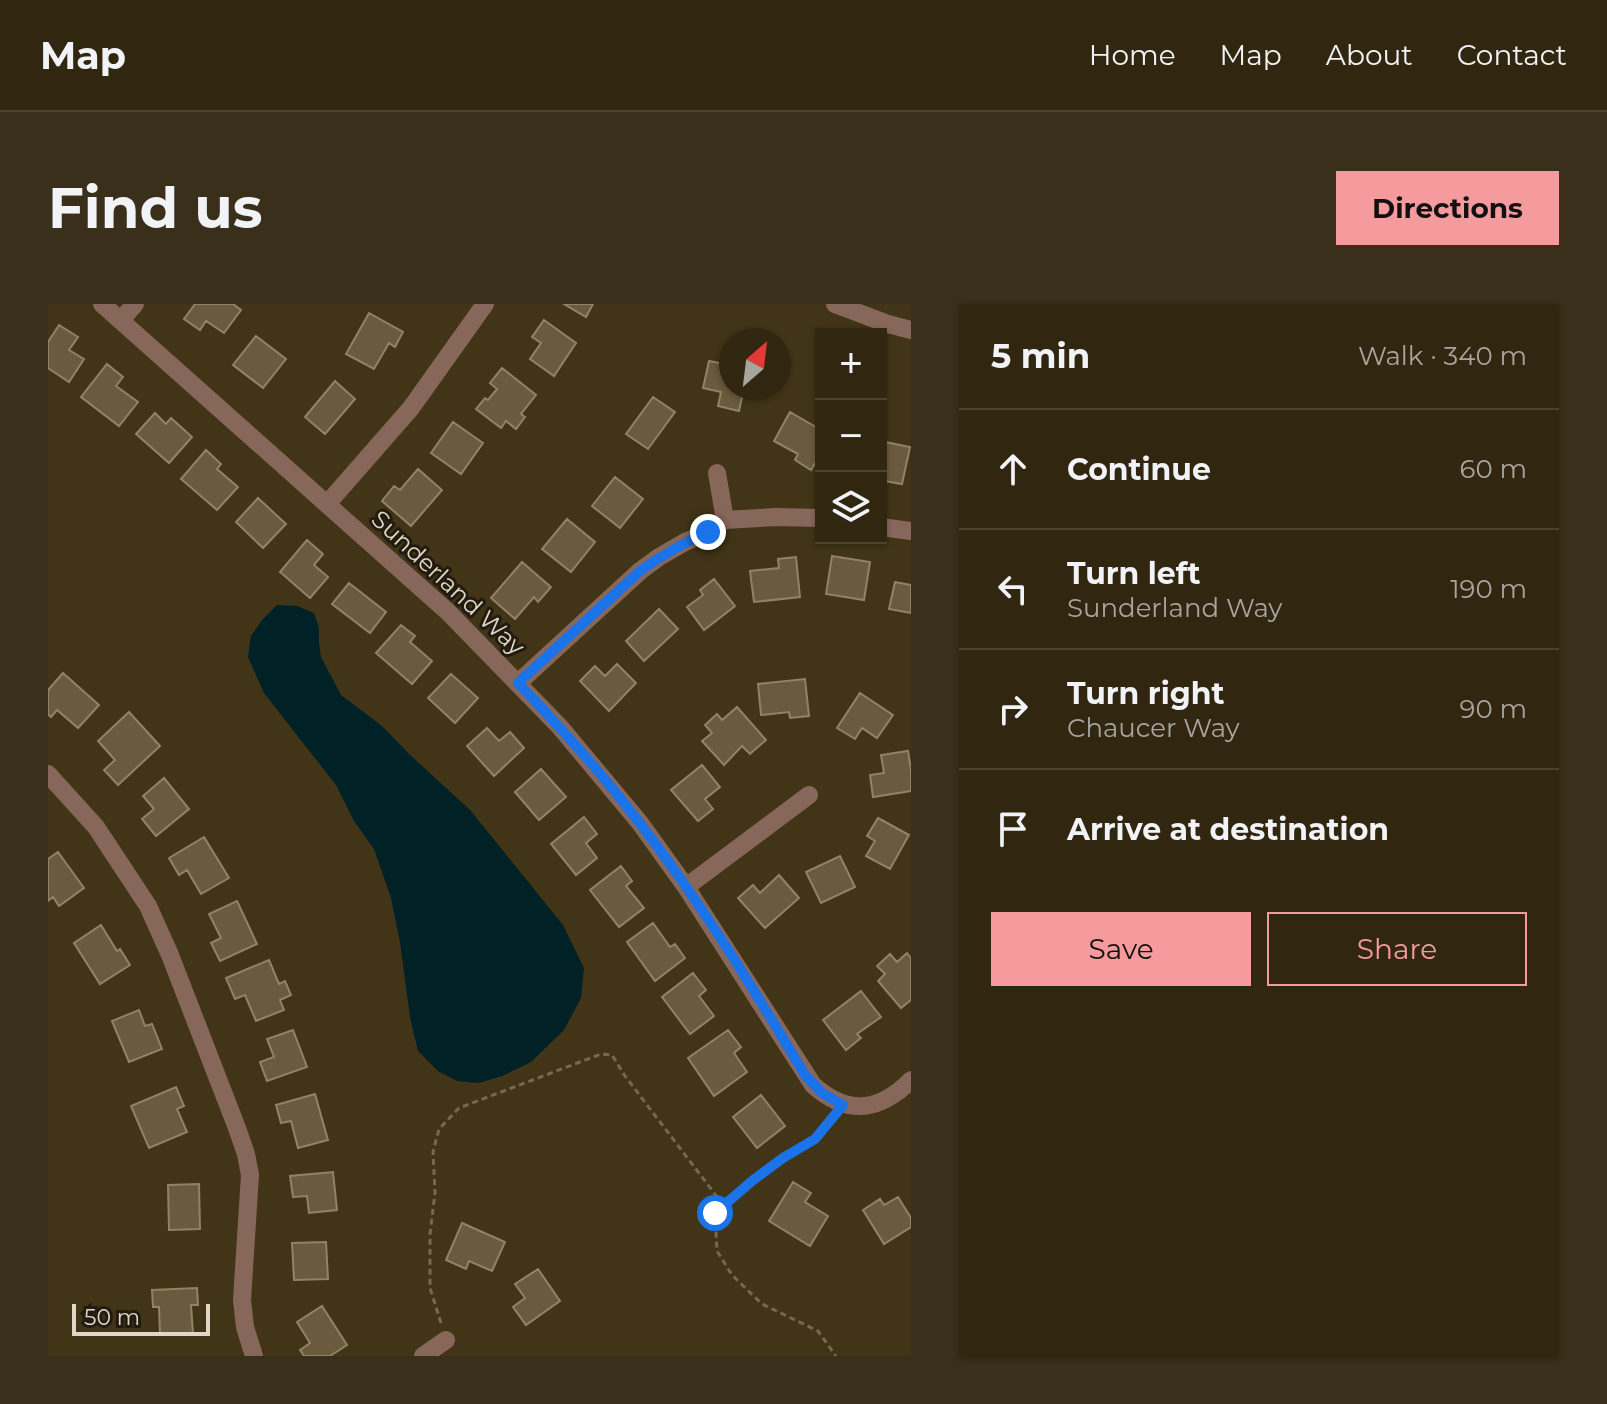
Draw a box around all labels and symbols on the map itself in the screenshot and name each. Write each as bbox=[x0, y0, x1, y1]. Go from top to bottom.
north arrow bbox=[719, 328, 791, 400]
street label: Sunderland Way bbox=[366, 504, 531, 661]
route end bbox=[690, 514, 726, 550]
route start bbox=[697, 1195, 733, 1231]
scale bar bbox=[72, 1300, 210, 1336]

